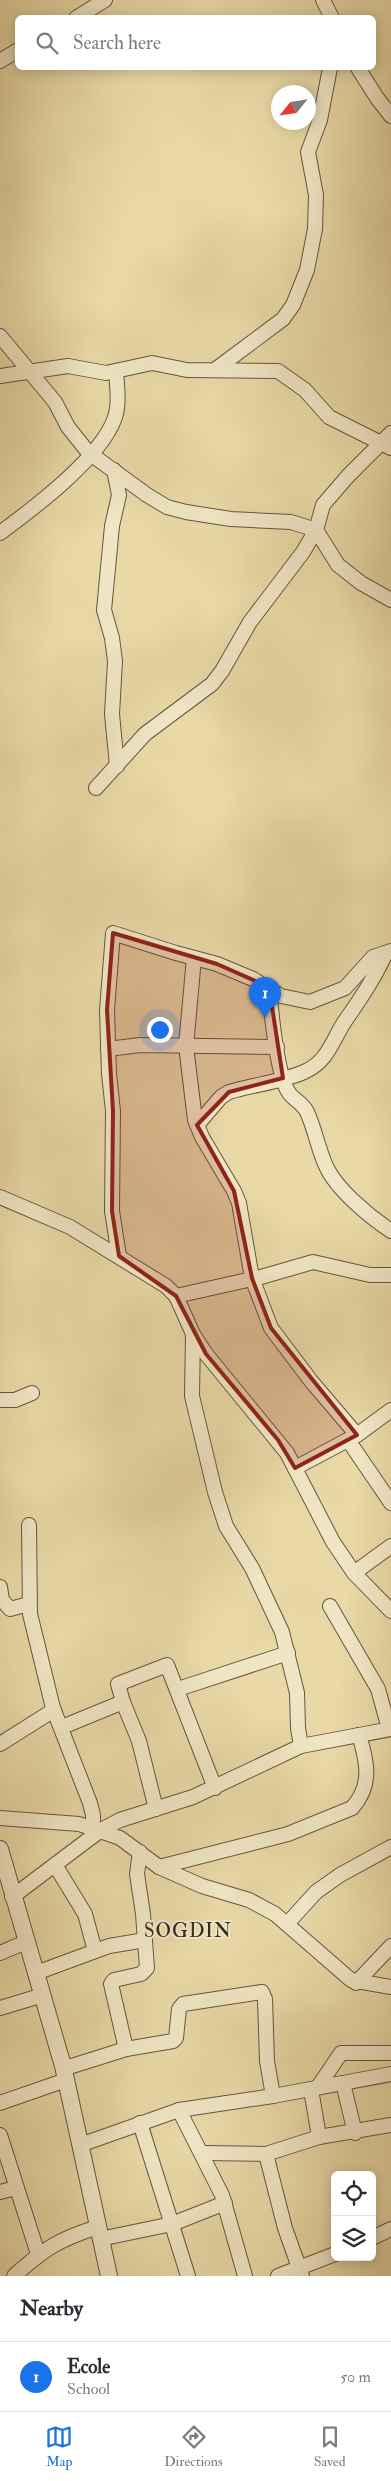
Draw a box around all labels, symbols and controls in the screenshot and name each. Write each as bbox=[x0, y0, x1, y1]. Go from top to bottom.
search box bbox=[15, 15, 376, 70]
icon: search bbox=[33, 29, 61, 57]
text: Search here bbox=[73, 31, 161, 55]
north arrow bbox=[271, 85, 316, 130]
pin: 1 bbox=[249, 977, 281, 1018]
your location bbox=[147, 1017, 173, 1043]
district label: SOGDIN bbox=[144, 1919, 232, 1943]
map controls bbox=[331, 2171, 376, 2261]
button: locate bbox=[331, 2171, 376, 2216]
button: layers bbox=[331, 2216, 376, 2261]
text: Nearby bbox=[20, 2295, 83, 2322]
text: Ecole bbox=[67, 2355, 110, 2379]
text: 1 bbox=[33, 2367, 39, 2387]
text: 50 m bbox=[340, 2367, 371, 2387]
text: School bbox=[67, 2379, 110, 2399]
tab: Map bbox=[45, 2423, 73, 2470]
tab: Directions bbox=[164, 2423, 223, 2470]
tab: Saved bbox=[314, 2423, 346, 2470]

